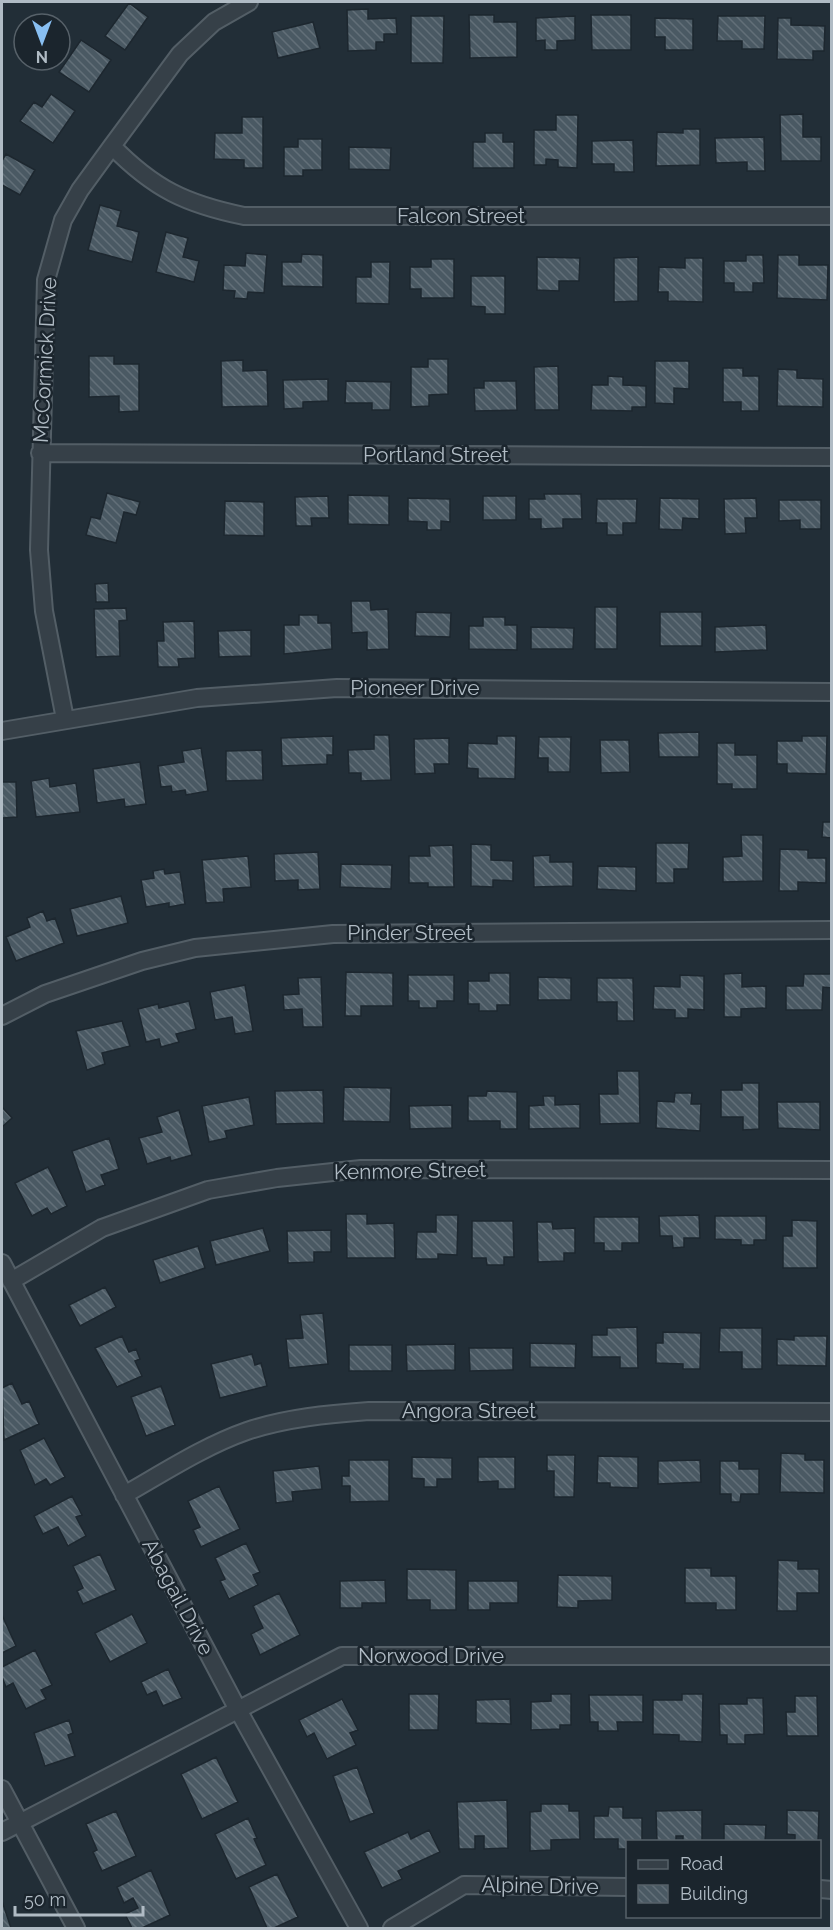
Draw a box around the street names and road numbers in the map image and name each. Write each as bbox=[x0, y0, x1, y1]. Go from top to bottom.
street label: Falcon Street bbox=[397, 203, 525, 228]
street label: McCormick Drive bbox=[28, 276, 61, 443]
street label: Portland Street bbox=[363, 442, 509, 467]
street label: Pioneer Drive bbox=[350, 675, 480, 700]
street label: Pinder Street bbox=[347, 920, 473, 945]
street label: Kenmore Street bbox=[334, 1157, 486, 1184]
street label: Angora Street bbox=[402, 1398, 536, 1423]
street label: Abagail Drive bbox=[137, 1534, 220, 1659]
street label: Norwood Drive bbox=[358, 1643, 504, 1668]
street label: Alpine Drive bbox=[481, 1872, 599, 1899]

